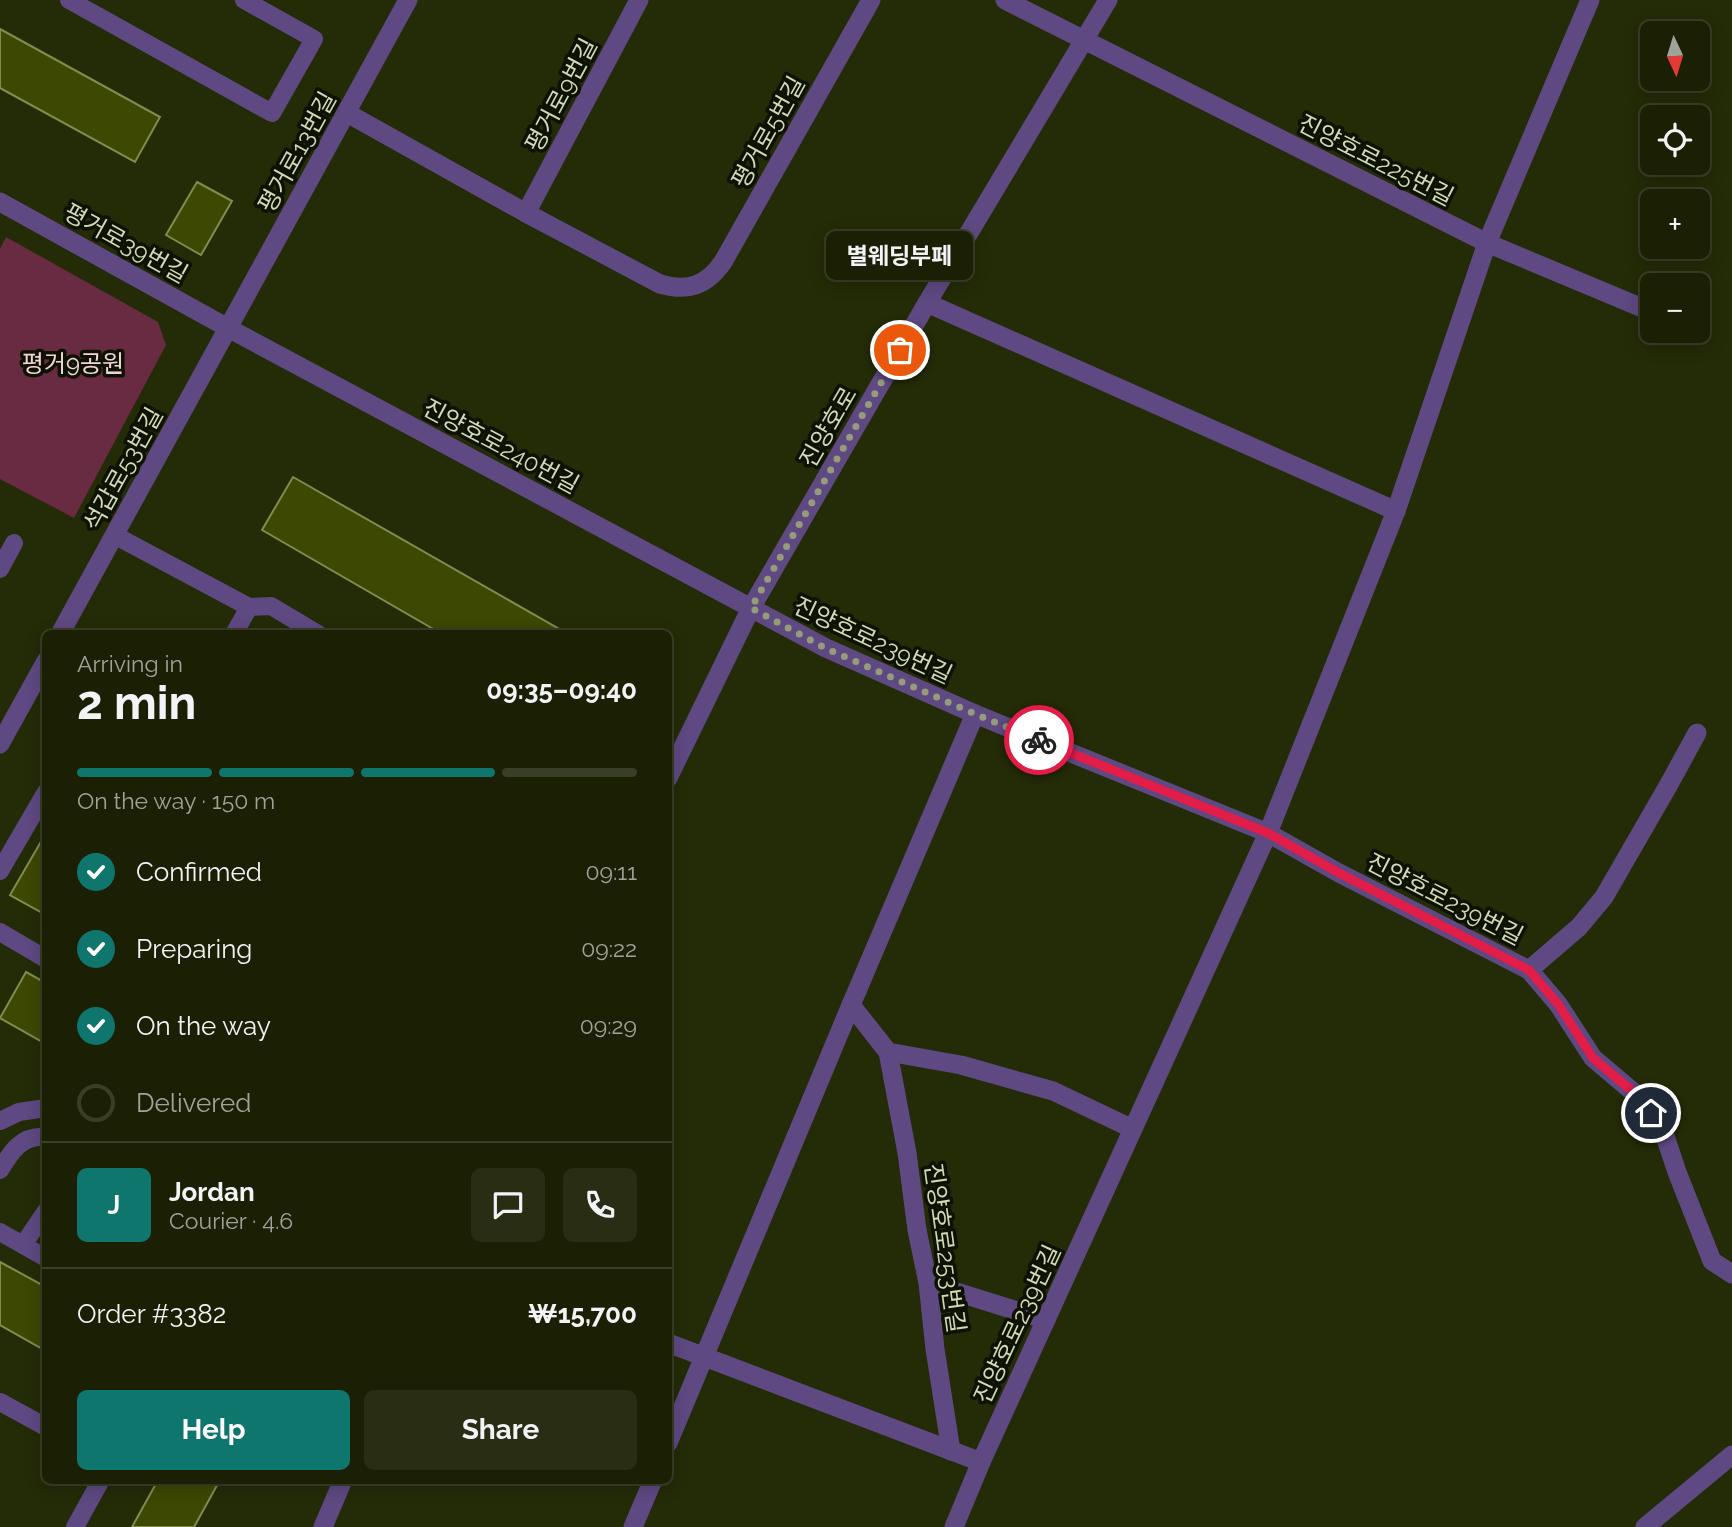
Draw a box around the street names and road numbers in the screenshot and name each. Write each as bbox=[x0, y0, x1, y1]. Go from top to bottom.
street label: 평거로9번길 bbox=[519, 33, 603, 157]
street label: 평거로5번길 bbox=[725, 71, 811, 193]
street label: 평거로13번길 bbox=[252, 87, 342, 217]
street label: 진양호로225번길 bbox=[1293, 108, 1459, 212]
street label: 평거로39번길 bbox=[59, 197, 193, 289]
street label: 진양호로 bbox=[793, 382, 863, 472]
street label: 진양호로240번길 bbox=[418, 393, 584, 499]
street label: 석갑로53번길 bbox=[77, 402, 169, 536]
street label: 진양호로239번길 bbox=[789, 591, 957, 689]
street label: 진양호로239번길 bbox=[1362, 847, 1528, 951]
street label: 진양호로253번길 bbox=[919, 1161, 971, 1335]
street label: 진양호로239번길 bbox=[968, 1240, 1066, 1408]

